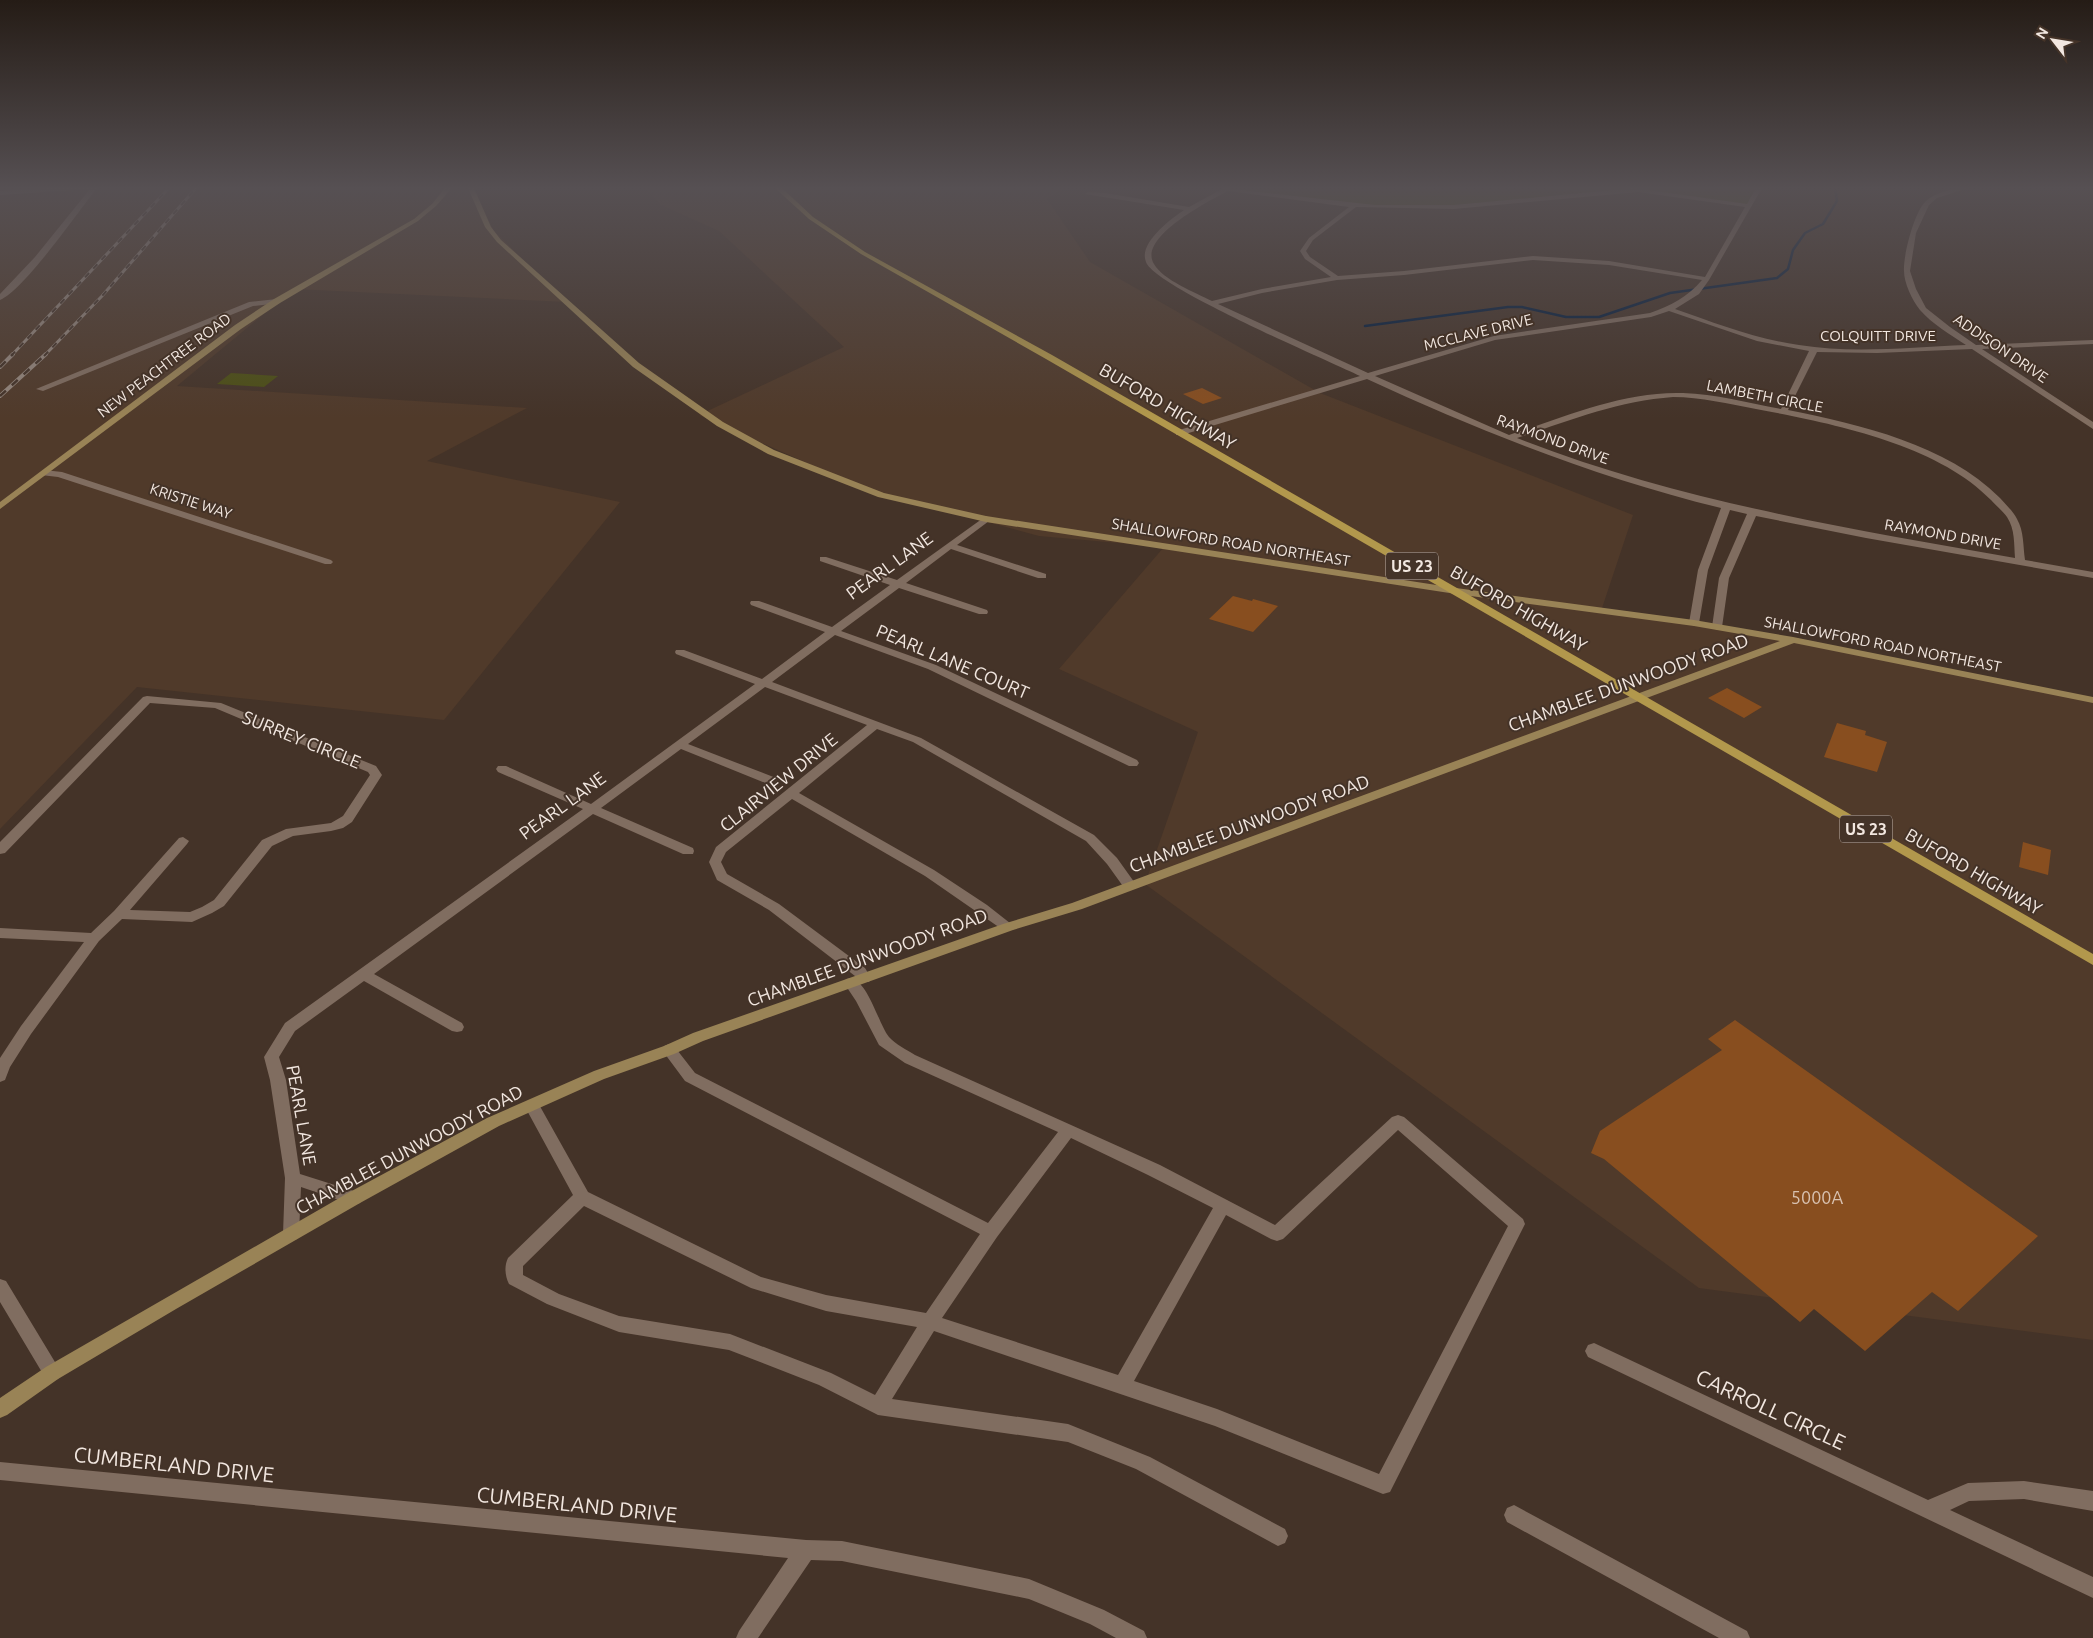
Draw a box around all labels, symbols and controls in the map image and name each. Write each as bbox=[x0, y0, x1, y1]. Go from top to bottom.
north arrow bbox=[2028, 15, 2078, 65]
text: N bbox=[2032, 25, 2051, 42]
street label: NEW PEACHTREE ROAD bbox=[94, 309, 234, 421]
street label: MCCLAVE DRIVE bbox=[1422, 310, 1534, 354]
street label: ADDISON DRIVE bbox=[1951, 310, 2051, 386]
street label: COLQUITT DRIVE bbox=[1820, 327, 1936, 344]
street label: BUFORD HIGHWAY bbox=[1096, 359, 1240, 453]
street label: LAMBETH CIRCLE bbox=[1705, 376, 1825, 416]
street label: RAYMOND DRIVE bbox=[1495, 411, 1611, 467]
street label: KRISTIE WAY bbox=[148, 480, 234, 522]
street label: SHALLOWFORD ROAD NORTHEAST bbox=[1111, 515, 1352, 569]
street label: RAYMOND DRIVE bbox=[1883, 515, 2003, 553]
street label: PEARL LANE bbox=[842, 527, 936, 603]
road number: US 23 bbox=[1386, 552, 1438, 580]
street label: BUFORD HIGHWAY bbox=[1447, 561, 1591, 655]
street label: SHALLOWFORD ROAD NORTHEAST bbox=[1763, 613, 2004, 675]
street label: PEARL LANE COURT bbox=[874, 620, 1032, 702]
street label: CHAMBLEE DUNWOODY ROAD bbox=[1505, 629, 1751, 735]
street label: SURREY CIRCLE bbox=[240, 706, 364, 772]
street label: CLAIRVIEW DRIVE bbox=[715, 729, 841, 835]
street label: PEARL LANE bbox=[515, 767, 609, 843]
street label: CHAMBLEE DUNWOODY ROAD bbox=[1126, 770, 1372, 876]
road number: US 23 bbox=[1840, 816, 1892, 842]
street label: BUFORD HIGHWAY bbox=[1902, 824, 2046, 918]
street label: CHAMBLEE DUNWOODY ROAD bbox=[744, 904, 990, 1010]
street label: PEARL LANE bbox=[283, 1063, 321, 1167]
street label: CHAMBLEE DUNWOODY ROAD bbox=[292, 1080, 526, 1218]
house number: 5000A bbox=[1791, 1187, 1843, 1207]
street label: CARROLL CIRCLE bbox=[1692, 1364, 1850, 1454]
street label: CUMBERLAND DRIVE bbox=[72, 1442, 276, 1486]
street label: CUMBERLAND DRIVE bbox=[475, 1482, 679, 1526]

